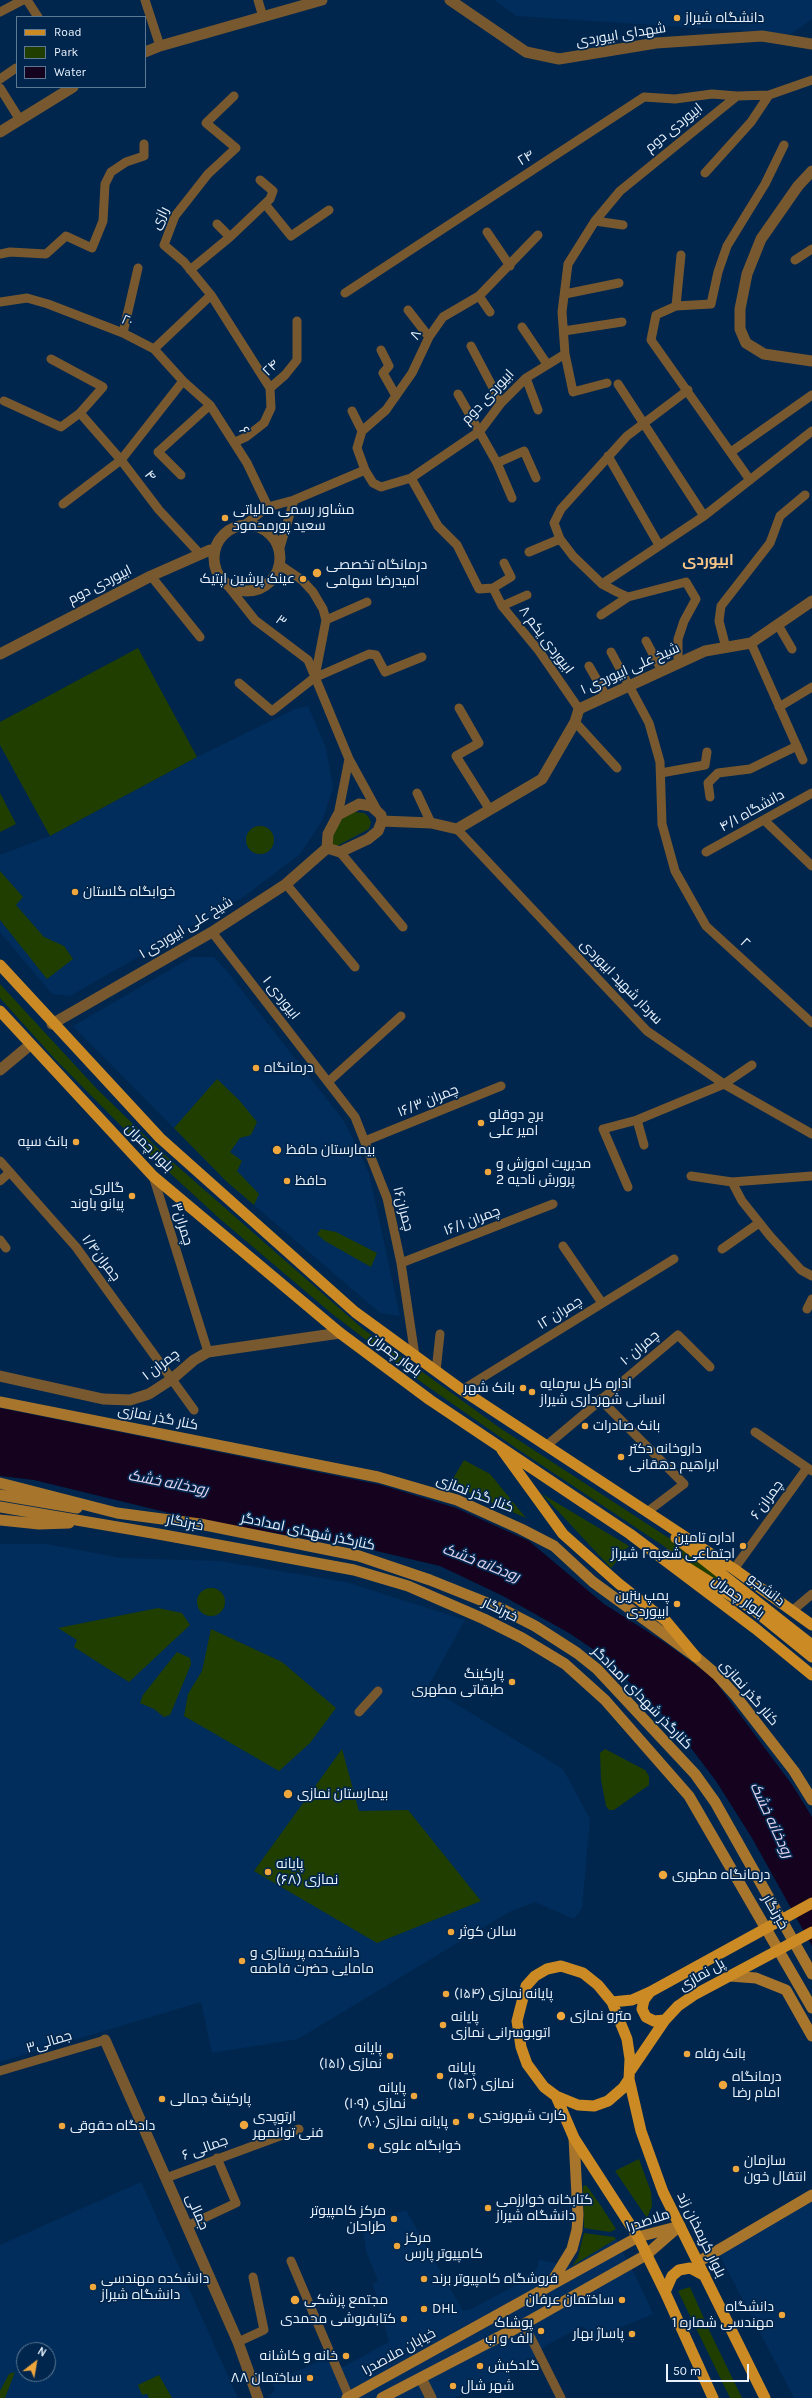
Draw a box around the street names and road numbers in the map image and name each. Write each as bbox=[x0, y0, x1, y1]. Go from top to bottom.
street label: شهدای ابیوردی bbox=[575, 20, 667, 50]
street label: ابیوردی دوم bbox=[642, 100, 706, 156]
street label: ۲۴ bbox=[514, 146, 538, 170]
street label: رازی bbox=[147, 204, 173, 232]
street label: ۲۰ bbox=[119, 311, 135, 331]
street label: ۸ bbox=[407, 327, 425, 343]
street label: ۲۴ bbox=[259, 356, 283, 380]
street label: ابیوردی دوم bbox=[458, 366, 518, 428]
street label: ۶ bbox=[235, 424, 253, 438]
street label: ۴ bbox=[141, 467, 159, 485]
street label: ابیوردی دوم bbox=[65, 562, 135, 608]
street label: ۸ ابیوردی یکم bbox=[515, 603, 577, 677]
street label: ۳ bbox=[272, 611, 290, 631]
street label: شیخ علی ابیوردی ۱ bbox=[578, 640, 682, 698]
street label: ۴/۱ دانشگاه bbox=[717, 786, 787, 836]
street label: شیخ علی ابیوردی ۱ bbox=[136, 893, 236, 963]
street label: ۲ bbox=[737, 934, 753, 952]
street label: سردار شهید ابیوردی bbox=[576, 936, 666, 1028]
street label: ۱ ابیوردی bbox=[259, 973, 303, 1023]
street label: ۱۶/۳ چمران bbox=[395, 1081, 461, 1121]
street label: بلوار چمران bbox=[121, 1120, 177, 1176]
street label: چمران۱۶ bbox=[389, 1185, 417, 1233]
street label: چمران۳ bbox=[168, 1201, 196, 1247]
street label: ۱۶/۱ چمران bbox=[441, 1203, 503, 1239]
street label: چمران۱/۴ bbox=[78, 1231, 124, 1285]
street label: ۱۲ چمران bbox=[535, 1293, 585, 1333]
street label: ۱۰ چمران bbox=[617, 1327, 663, 1369]
street label: بلوار چمران bbox=[365, 1330, 425, 1380]
street label: چمران ۱ bbox=[139, 1346, 183, 1384]
street label: کنار گذر نمازی bbox=[116, 1402, 200, 1434]
street label: کنار گذر نمازی bbox=[434, 1472, 516, 1516]
street label: ۶ چمران bbox=[747, 1477, 787, 1523]
street label: کنارگذر شهدای امدادگر bbox=[239, 1510, 377, 1554]
street label: خبرنگار bbox=[165, 1511, 205, 1535]
street label: دانشجو bbox=[744, 1570, 788, 1610]
street label: بلوار چمران bbox=[708, 1572, 768, 1622]
street label: خبرنگار bbox=[479, 1594, 521, 1626]
street label: کنارگذر شهدای امدادگر bbox=[588, 1643, 696, 1753]
street label: کنار گذر نمازی bbox=[716, 1657, 782, 1729]
street label: خبرنگار bbox=[758, 1892, 792, 1932]
street label: پل نمازی bbox=[676, 1955, 728, 1995]
street label: جمالی۳ bbox=[24, 2027, 74, 2057]
street label: ۶ جمالی bbox=[180, 2132, 230, 2164]
street label: بلوار کریمخان زند bbox=[673, 2189, 729, 2281]
street label: جمالی bbox=[182, 2191, 212, 2233]
street label: ملاصدرا bbox=[624, 2206, 672, 2236]
street label: خیابان ملاصدرا bbox=[359, 2325, 439, 2379]

